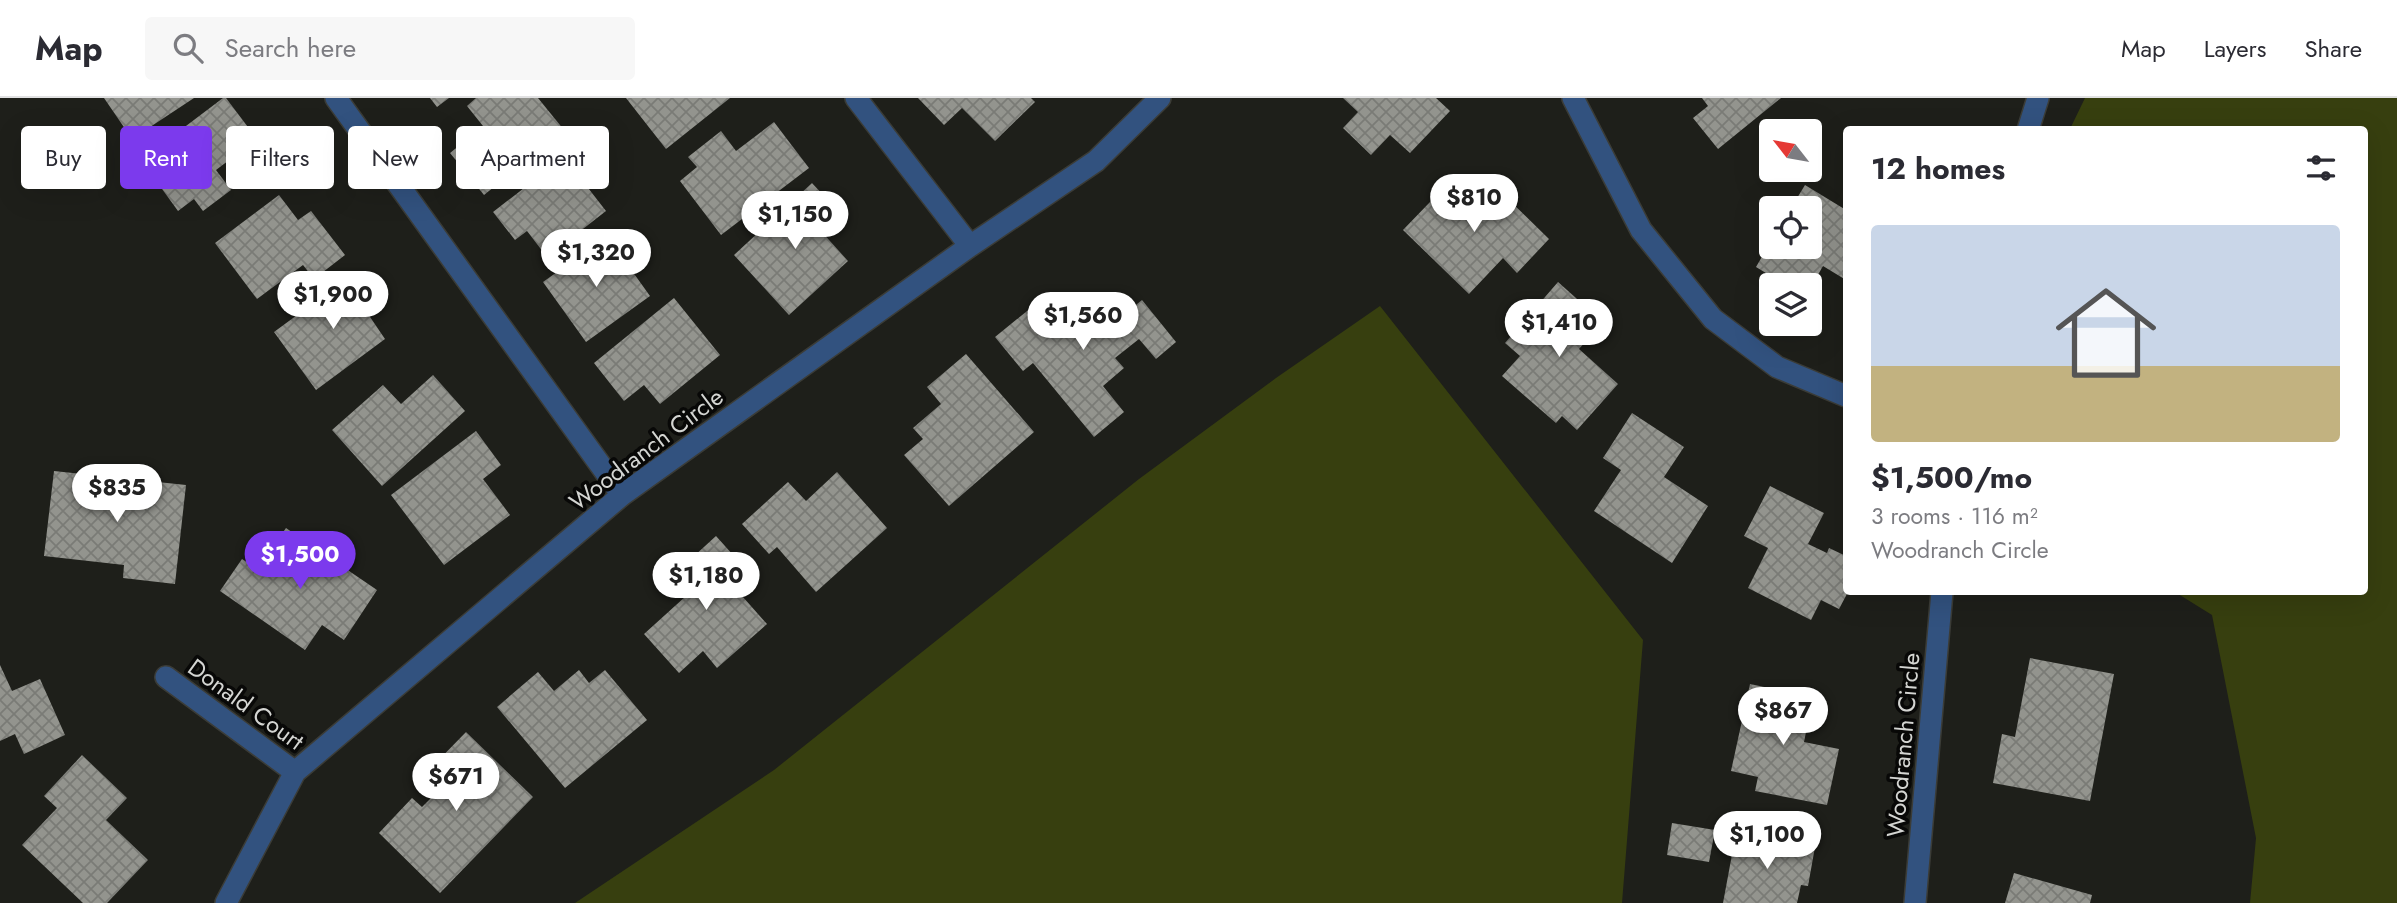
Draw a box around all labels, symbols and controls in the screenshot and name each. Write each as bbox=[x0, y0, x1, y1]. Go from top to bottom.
search box bbox=[145, 17, 635, 80]
text: Map bbox=[35, 25, 103, 72]
icon: search bbox=[169, 29, 207, 67]
text: Search here bbox=[225, 29, 356, 67]
text: Map bbox=[2121, 31, 2166, 66]
text: Layers bbox=[2204, 31, 2266, 66]
text: Share bbox=[2304, 31, 2362, 66]
north arrow bbox=[1759, 119, 1822, 182]
map controls bbox=[1759, 119, 1822, 336]
chip: Buy bbox=[21, 126, 106, 189]
chip: Rent bbox=[120, 126, 212, 189]
chip: Filters bbox=[226, 126, 334, 189]
chip: New bbox=[348, 126, 442, 189]
chip: Apartment bbox=[456, 126, 609, 189]
text: 12 homes bbox=[1871, 147, 2005, 190]
icon: filters bbox=[2302, 149, 2340, 187]
pin: $810 bbox=[1433, 174, 1515, 234]
text: $810 bbox=[1446, 180, 1502, 214]
pin: $1,150 bbox=[738, 192, 852, 251]
button: locate bbox=[1759, 196, 1822, 259]
text: $1,150 bbox=[757, 197, 833, 231]
pin: $1,320 bbox=[539, 230, 653, 289]
text: $1,320 bbox=[557, 235, 635, 269]
icon: home bbox=[2043, 270, 2169, 396]
pin: $1,900 bbox=[276, 272, 390, 331]
button: layers bbox=[1759, 273, 1822, 336]
text: $1,900 bbox=[293, 277, 373, 311]
pin: $1,560 bbox=[1026, 292, 1140, 352]
text: $1,560 bbox=[1044, 298, 1122, 332]
pin: $1,410 bbox=[1502, 300, 1616, 359]
text: $1,410 bbox=[1521, 305, 1597, 339]
street label: Woodranch Circle bbox=[561, 379, 731, 519]
text: $1,500/mo bbox=[1871, 456, 2032, 499]
pin: $835 bbox=[76, 464, 158, 524]
text: $835 bbox=[88, 470, 146, 504]
text: 3 rooms · 116 m² bbox=[1871, 499, 2038, 533]
pin: $1,500 bbox=[243, 532, 357, 591]
text: Woodranch Circle bbox=[1871, 533, 2049, 567]
text: $1,500 bbox=[261, 537, 339, 571]
pin: $1,180 bbox=[649, 552, 763, 612]
text: $1,180 bbox=[669, 558, 743, 592]
street label: Donald Court bbox=[181, 650, 312, 758]
street label: Woodranch Circle bbox=[1877, 651, 1929, 839]
pin: $867 bbox=[1742, 688, 1824, 747]
text: $867 bbox=[1754, 693, 1812, 727]
pin: $671 bbox=[415, 754, 497, 813]
text: $671 bbox=[428, 759, 484, 793]
pin: $1,100 bbox=[1710, 812, 1824, 871]
text: $1,100 bbox=[1729, 817, 1805, 851]

